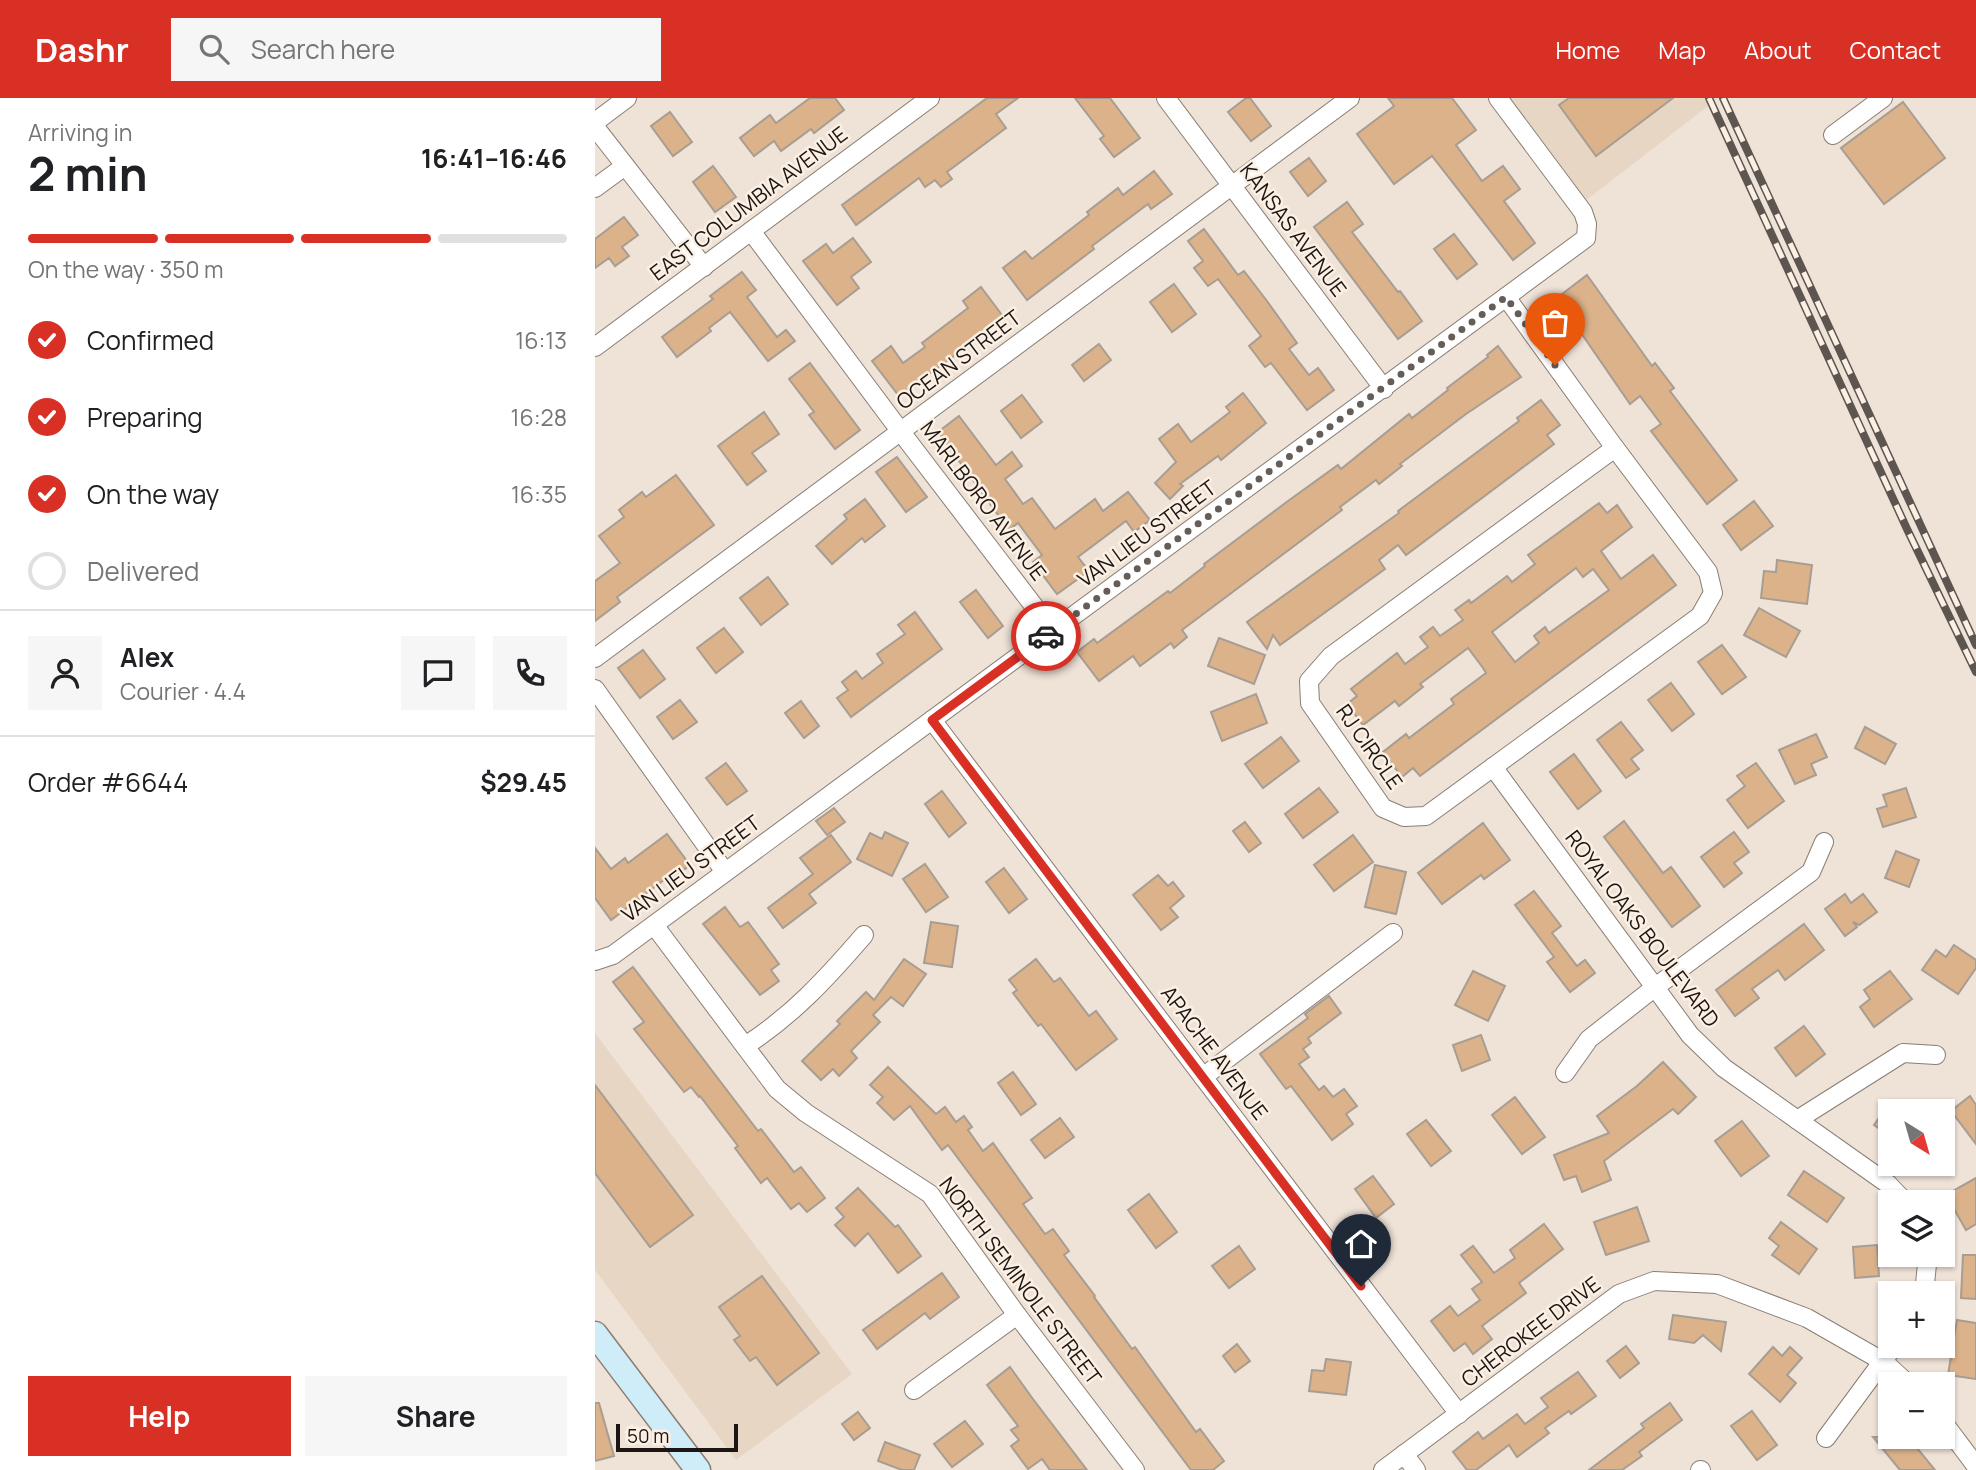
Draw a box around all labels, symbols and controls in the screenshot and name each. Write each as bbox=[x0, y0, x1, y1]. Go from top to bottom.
search box bbox=[171, 18, 661, 81]
text: Dashr bbox=[35, 27, 129, 72]
icon: search bbox=[195, 30, 233, 68]
text: Search here bbox=[251, 31, 395, 67]
text: Home bbox=[1555, 33, 1620, 66]
text: Map bbox=[1658, 33, 1706, 66]
text: About bbox=[1744, 33, 1812, 66]
text: Contact bbox=[1850, 33, 1941, 66]
text: Arriving in bbox=[28, 116, 133, 148]
street label: EAST COLUMBIA AVENUE bbox=[644, 120, 853, 287]
text: 16:41–16:46 bbox=[421, 140, 567, 176]
text: 2 min bbox=[28, 142, 148, 205]
street label: KANSAS AVENUE bbox=[1234, 157, 1353, 302]
text: On the way · 350 m bbox=[28, 253, 224, 285]
pin bbox=[1525, 293, 1585, 365]
street label: OCEAN STREET bbox=[890, 303, 1027, 415]
icon: bag bbox=[1536, 304, 1574, 342]
icon: check bbox=[28, 321, 66, 359]
text: Confirmed bbox=[87, 322, 214, 358]
text: 16:13 bbox=[515, 324, 567, 356]
icon: check bbox=[28, 398, 66, 436]
text: Preparing bbox=[87, 399, 203, 435]
text: 16:28 bbox=[510, 401, 567, 433]
street label: MARLBORO AVENUE bbox=[914, 415, 1053, 586]
street label: VAN LIEU STREET bbox=[1072, 473, 1222, 593]
icon: check bbox=[28, 475, 66, 513]
text: On the way bbox=[87, 476, 219, 512]
text: 16:35 bbox=[511, 478, 567, 510]
text: Delivered bbox=[87, 553, 199, 589]
courier bbox=[1011, 601, 1081, 671]
icon: car bbox=[1027, 617, 1065, 655]
button: person bbox=[28, 636, 102, 710]
button: chat bbox=[401, 636, 475, 710]
button: phone bbox=[493, 636, 567, 710]
text: Alex bbox=[120, 639, 174, 675]
text: Courier · 4.4 bbox=[120, 675, 246, 707]
street label: RJ CIRCLE bbox=[1330, 698, 1409, 795]
text: Order #6644 bbox=[28, 764, 188, 800]
text: $29.45 bbox=[480, 764, 567, 800]
street label: VAN LIEU STREET bbox=[616, 808, 766, 928]
street label: ROYAL OAKS BOULEVARD bbox=[1560, 824, 1726, 1032]
street label: APACHE AVENUE bbox=[1155, 980, 1274, 1125]
north arrow bbox=[1878, 1099, 1955, 1176]
map controls bbox=[1878, 1099, 1955, 1449]
street label: NORTH SEMINOLE STREET bbox=[933, 1171, 1108, 1390]
button: layers bbox=[1878, 1190, 1955, 1267]
pin bbox=[1331, 1214, 1391, 1286]
icon: home bbox=[1342, 1225, 1380, 1263]
street label: CHEROKEE DRIVE bbox=[1455, 1270, 1606, 1393]
button: + bbox=[1878, 1281, 1955, 1358]
button: − bbox=[1878, 1372, 1955, 1449]
button: Help bbox=[28, 1376, 291, 1456]
button: Share bbox=[305, 1376, 567, 1456]
scale bar bbox=[616, 1421, 739, 1453]
text: 50 m bbox=[627, 1423, 669, 1449]

